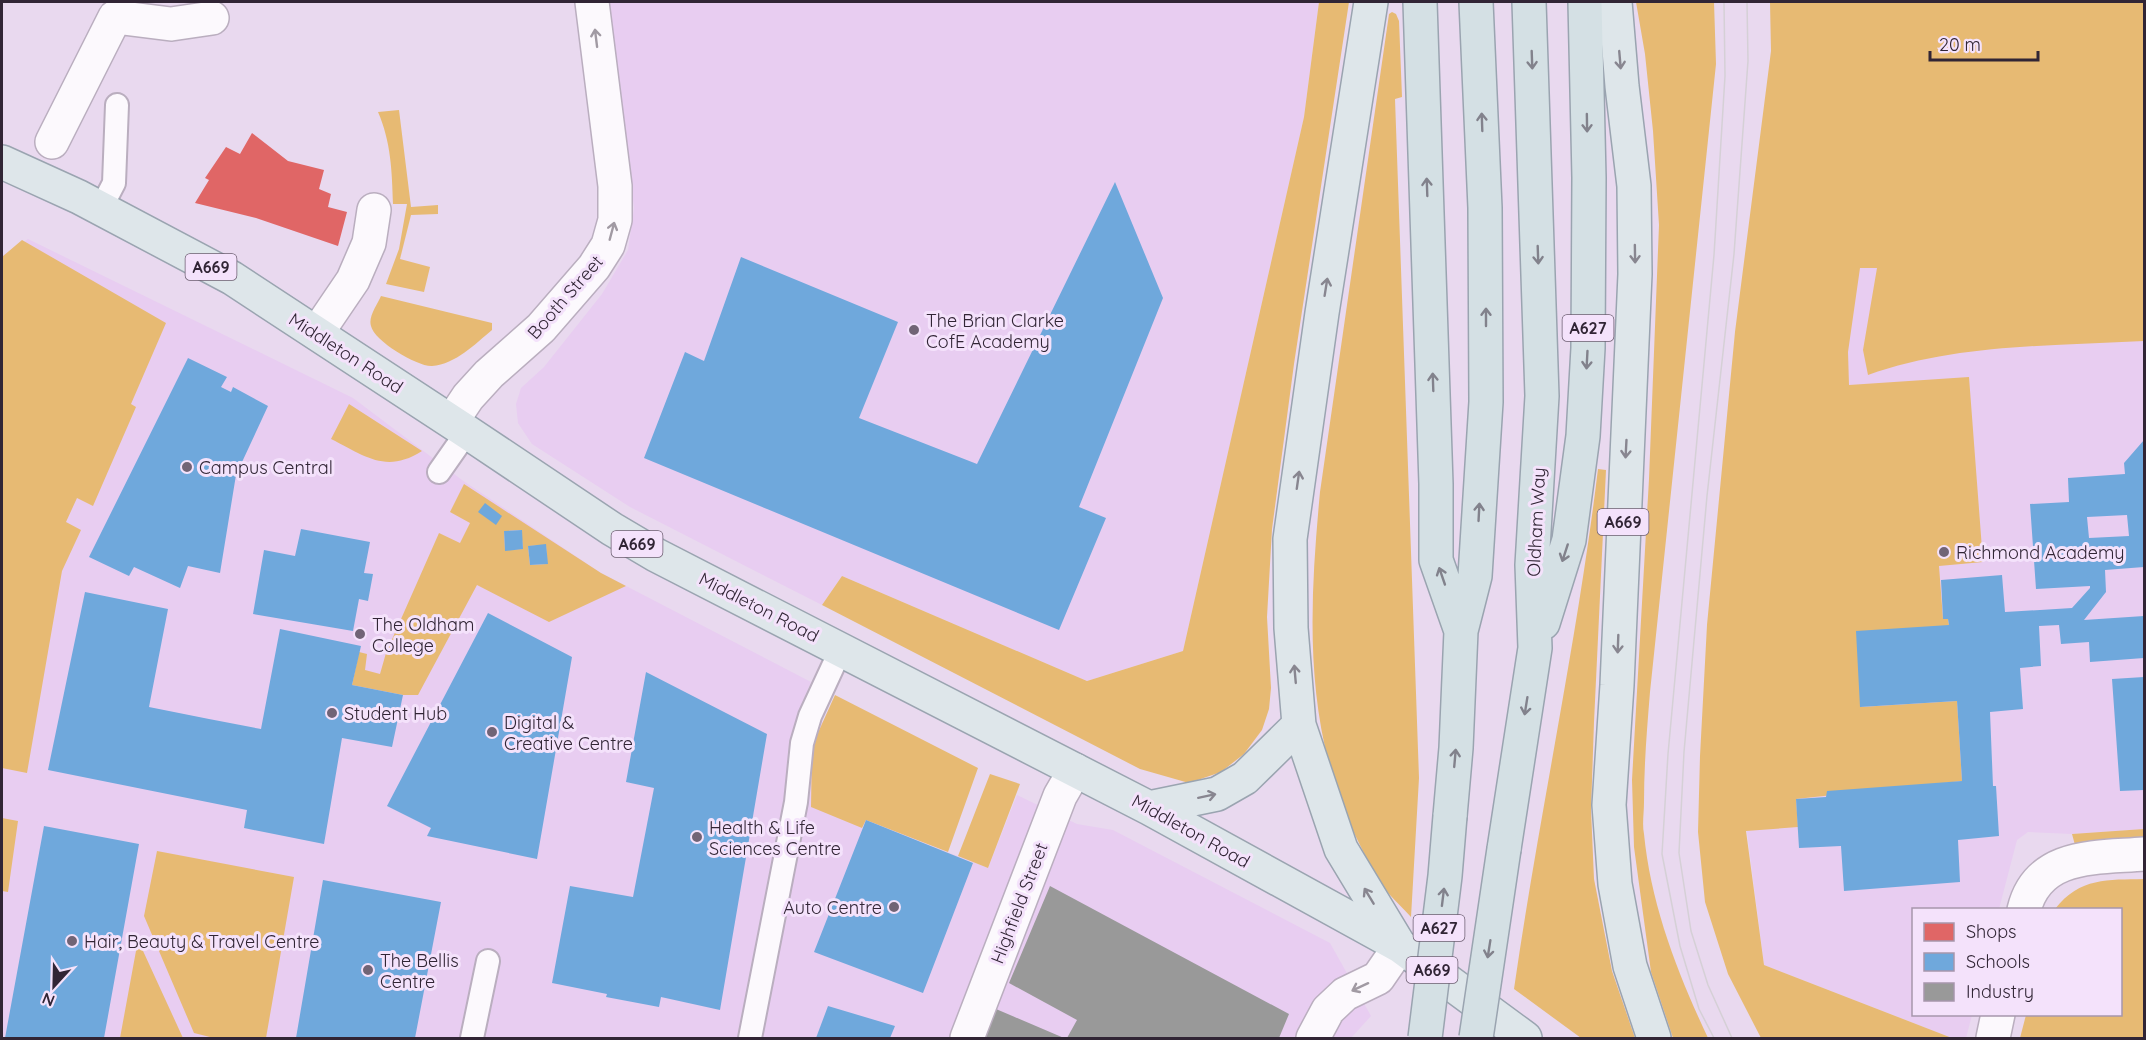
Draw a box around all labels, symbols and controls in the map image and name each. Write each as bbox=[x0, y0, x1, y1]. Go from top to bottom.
scale bar bbox=[1930, 24, 2038, 62]
one-way arrow bbox=[591, 28, 602, 48]
text: 20 m bbox=[1939, 33, 1981, 56]
one-way arrow bbox=[1526, 49, 1537, 69]
one-way arrow bbox=[1615, 49, 1626, 69]
one-way arrow bbox=[1476, 112, 1487, 132]
one-way arrow bbox=[1582, 112, 1593, 132]
one-way arrow bbox=[1421, 177, 1432, 197]
one-way arrow bbox=[606, 222, 618, 241]
one-way arrow bbox=[1532, 244, 1544, 264]
one-way arrow bbox=[1629, 244, 1641, 264]
street label: Booth Street bbox=[522, 250, 608, 344]
road number: A669 bbox=[186, 254, 236, 280]
one-way arrow bbox=[1321, 278, 1332, 297]
one-way arrow bbox=[1480, 307, 1491, 327]
street label: Middleton Road bbox=[285, 308, 407, 398]
place label: The Brian Clarke CofE Academy bbox=[926, 309, 1064, 353]
road number: A627 bbox=[1562, 315, 1614, 341]
marker: The Brian Clarke CofE Academy bbox=[907, 323, 921, 337]
one-way arrow bbox=[1581, 349, 1592, 369]
one-way arrow bbox=[1427, 372, 1438, 392]
one-way arrow bbox=[1621, 438, 1632, 458]
place label: Campus Central bbox=[199, 456, 333, 479]
marker: Campus Central bbox=[180, 460, 194, 474]
street label: Oldham Way bbox=[1522, 467, 1550, 577]
one-way arrow bbox=[1293, 471, 1304, 490]
one-way arrow bbox=[1474, 502, 1485, 522]
road number: A669 bbox=[1598, 509, 1648, 535]
road number: A669 bbox=[612, 531, 662, 557]
place label: Richmond Academy bbox=[1956, 541, 2124, 564]
one-way arrow bbox=[1559, 543, 1570, 562]
marker: Richmond Academy bbox=[1937, 545, 1951, 559]
street label: Middleton Road bbox=[695, 567, 823, 647]
one-way arrow bbox=[1435, 567, 1446, 586]
place label: The Oldham College bbox=[372, 613, 474, 657]
marker: The Oldham College bbox=[353, 627, 367, 641]
one-way arrow bbox=[1613, 633, 1624, 653]
one-way arrow bbox=[1289, 665, 1300, 685]
one-way arrow bbox=[1521, 695, 1532, 715]
place label: Student Hub bbox=[344, 702, 447, 725]
marker: Student Hub bbox=[325, 706, 339, 720]
place label: Digital & Creative Centre bbox=[504, 711, 633, 755]
marker: Digital & Creative Centre bbox=[485, 725, 499, 739]
one-way arrow bbox=[1450, 749, 1461, 769]
street label: Middleton Road bbox=[1128, 789, 1254, 873]
one-way arrow bbox=[1196, 790, 1216, 801]
place label: Health & Life Sciences Centre bbox=[709, 816, 841, 860]
marker: Health & Life Sciences Centre bbox=[690, 830, 704, 844]
street label: Highfield Street bbox=[985, 839, 1053, 967]
one-way arrow bbox=[1363, 888, 1375, 905]
one-way arrow bbox=[1438, 888, 1449, 907]
place label: Auto Centre bbox=[783, 896, 882, 919]
marker: Auto Centre bbox=[887, 900, 901, 914]
legend bbox=[1912, 908, 2122, 1016]
road number: A627 bbox=[1414, 915, 1464, 941]
text: Shops bbox=[1966, 920, 2017, 943]
place label: Hair, Beauty & Travel Centre bbox=[84, 930, 319, 953]
marker: Hair, Beauty & Travel Centre bbox=[65, 934, 79, 948]
one-way arrow bbox=[1484, 938, 1495, 958]
place label: The Bellis Centre bbox=[380, 949, 459, 993]
text: Schools bbox=[1966, 950, 2030, 973]
north arrow bbox=[24, 956, 84, 1016]
road number: A669 bbox=[1406, 957, 1458, 983]
marker: The Bellis Centre bbox=[361, 963, 375, 977]
text: Industry bbox=[1966, 980, 2034, 1003]
one-way arrow bbox=[1352, 981, 1370, 993]
text: N bbox=[39, 988, 58, 1011]

